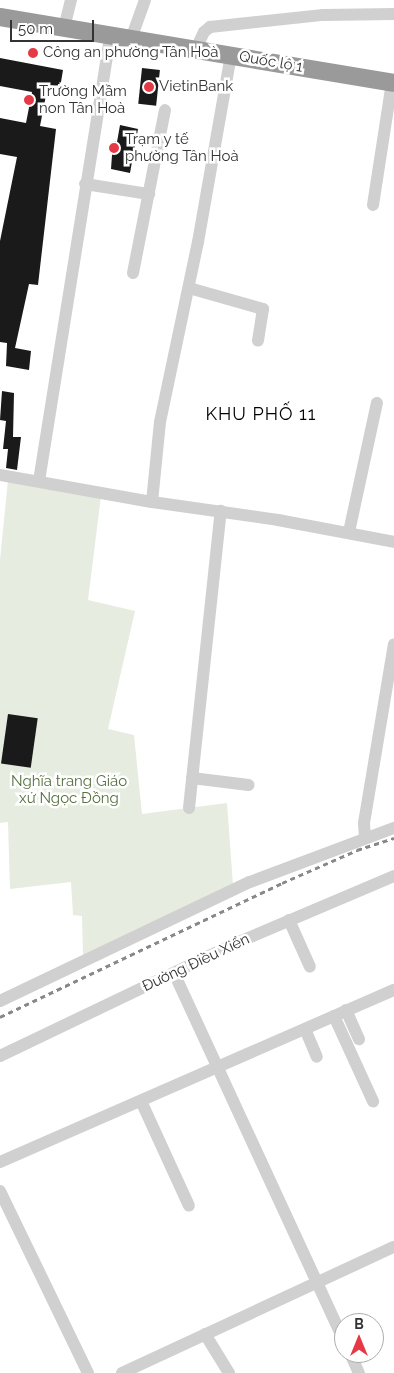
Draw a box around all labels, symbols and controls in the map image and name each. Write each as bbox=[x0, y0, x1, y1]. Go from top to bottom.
scale bar bbox=[12, 10, 96, 42]
text: 50 m bbox=[18, 20, 53, 38]
place label: Công an phường Tân Hoà bbox=[43, 44, 219, 62]
marker: Công an phường Tân Hoà bbox=[27, 47, 39, 59]
street label: Quốc lộ 1 bbox=[238, 48, 304, 76]
place label: VietinBank bbox=[159, 78, 233, 96]
marker: VietinBank bbox=[143, 81, 155, 93]
place label: Trường Mầm non Tân Hoà bbox=[39, 82, 127, 117]
marker: Trường Mầm non Tân Hoà bbox=[23, 94, 35, 106]
place label: Trạm y tế phường Tân Hoà bbox=[125, 130, 239, 165]
marker: Trạm y tế phường Tân Hoà bbox=[107, 141, 121, 155]
district label: KHU PHỐ 11 bbox=[204, 403, 318, 425]
park label: Nghĩa trang Giáo xứ Ngọc Đồng bbox=[11, 772, 127, 807]
street label: Đường Điều Xiển bbox=[139, 930, 253, 996]
north arrow bbox=[334, 1313, 384, 1363]
text: B bbox=[354, 1316, 364, 1332]

